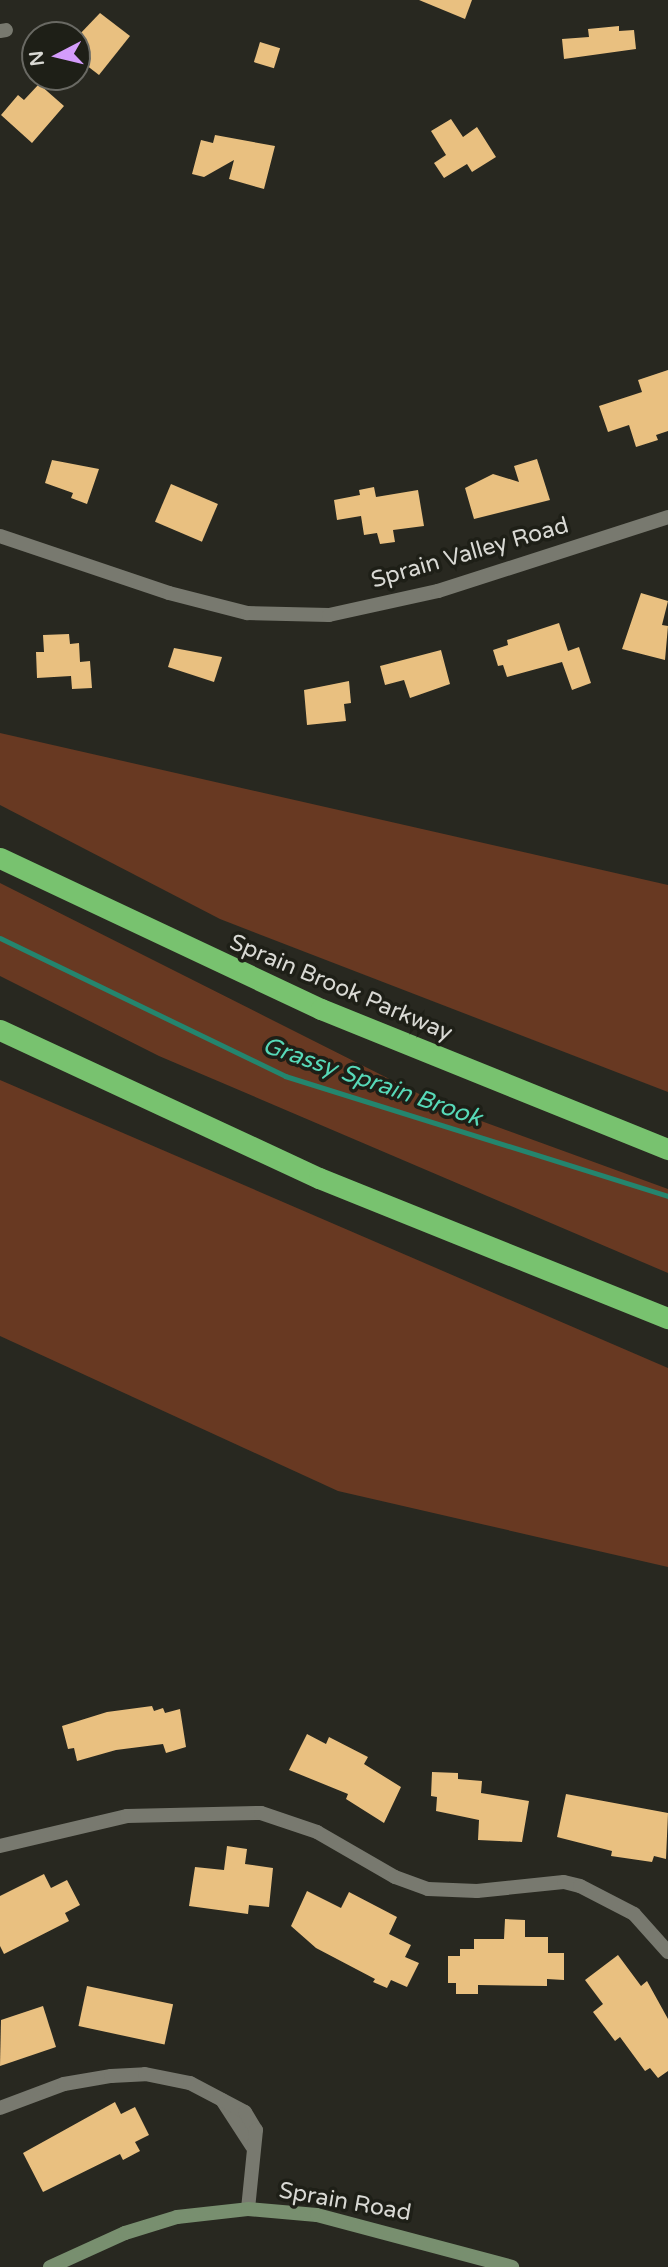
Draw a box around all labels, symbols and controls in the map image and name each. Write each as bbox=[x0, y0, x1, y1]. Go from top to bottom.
north arrow bbox=[21, 21, 91, 91]
text: N bbox=[25, 49, 49, 67]
street label: Sprain Valley Road bbox=[368, 512, 572, 594]
street label: Sprain Brook Parkway bbox=[226, 929, 456, 1047]
water label: Grassy Sprain Brook bbox=[259, 1031, 485, 1133]
street label: Sprain Road bbox=[277, 2177, 413, 2227]

